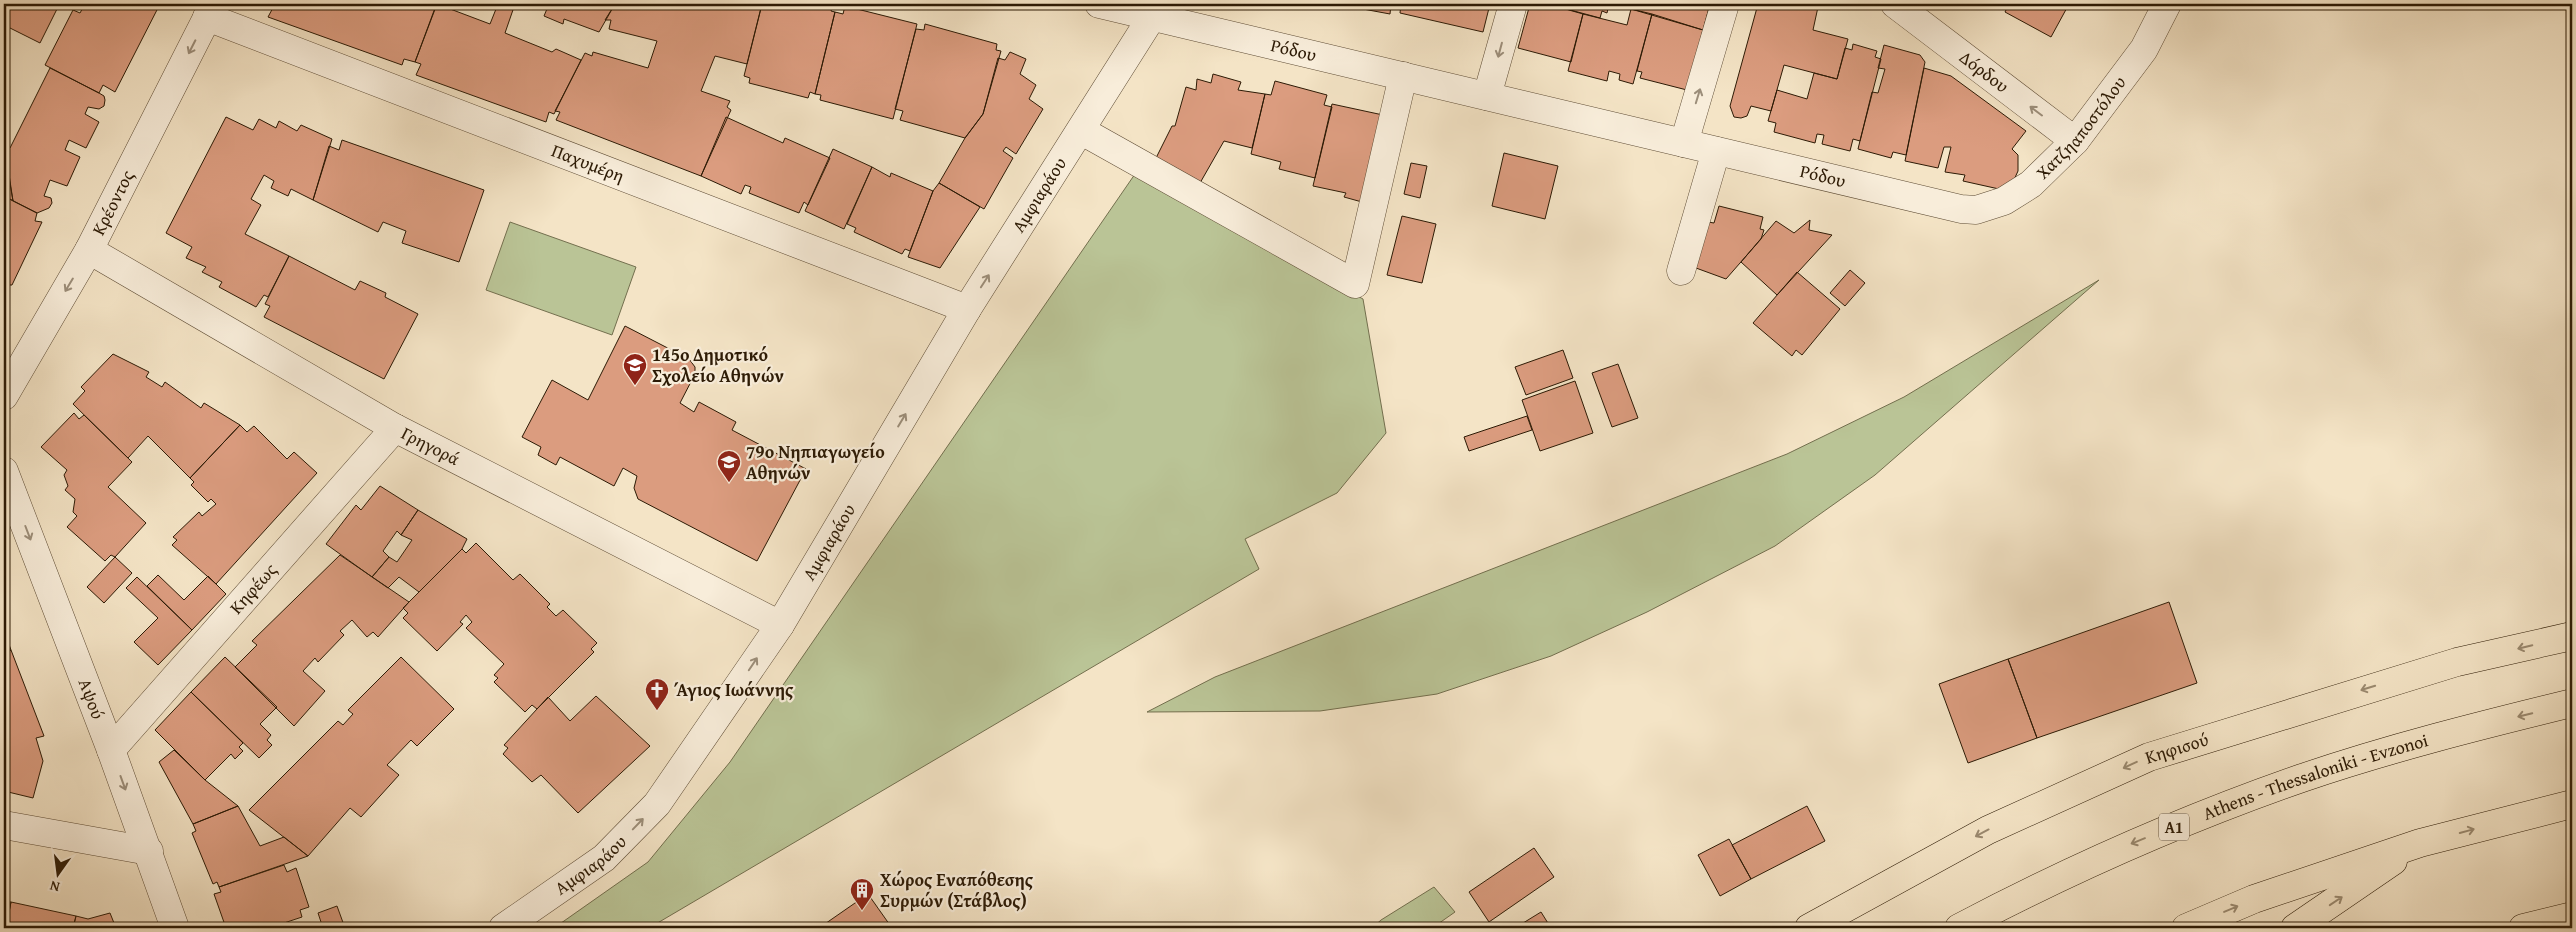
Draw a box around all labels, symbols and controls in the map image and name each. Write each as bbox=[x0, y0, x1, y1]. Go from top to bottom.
street label: Ρόδου bbox=[1268, 31, 1319, 68]
one-way arrow bbox=[187, 39, 196, 54]
one-way arrow bbox=[1495, 41, 1504, 57]
street label: Δόρδου bbox=[1954, 44, 2015, 99]
street label: Χατζηαποστόλου bbox=[2030, 70, 2132, 185]
one-way arrow bbox=[1693, 88, 1703, 104]
one-way arrow bbox=[2030, 106, 2043, 117]
street label: Παχυμέρη bbox=[548, 137, 628, 189]
street label: Αμφιαράου bbox=[1005, 152, 1073, 238]
street label: Ρόδου bbox=[1797, 157, 1849, 194]
street label: Κρέοντος bbox=[85, 165, 141, 240]
one-way arrow bbox=[980, 274, 991, 288]
one-way arrow bbox=[64, 277, 74, 291]
place label: 145ο Δημοτικό Σχολείο Αθηνών bbox=[652, 341, 784, 389]
school or university icon: 145ο Δημοτικό Σχολείο Αθηνών bbox=[622, 352, 648, 386]
one-way arrow bbox=[897, 414, 907, 428]
street label: Γρηγορά bbox=[397, 420, 465, 472]
place label: 79ο Νηπιαγωγείο Αθηνών bbox=[746, 438, 885, 486]
school or university icon: 79ο Νηπιαγωγείο Αθηνών bbox=[716, 449, 742, 483]
street label: Αμφιαράου bbox=[795, 499, 862, 585]
one-way arrow bbox=[23, 525, 33, 540]
street label: Κηφέως bbox=[223, 557, 283, 620]
one-way arrow bbox=[2517, 643, 2533, 652]
one-way arrow bbox=[748, 657, 758, 671]
street label: Αψού bbox=[72, 674, 112, 723]
place label: Άγιος Ιωάννης bbox=[674, 676, 794, 703]
church icon: Άγιος Ιωάννης bbox=[644, 677, 670, 711]
one-way arrow bbox=[2360, 684, 2376, 694]
one-way arrow bbox=[2517, 711, 2533, 720]
street label: Κηφισού bbox=[2142, 725, 2212, 770]
street label: Athens - Thessaloniki - Evzonoi bbox=[2199, 726, 2431, 827]
one-way arrow bbox=[2123, 761, 2138, 771]
one-way arrow bbox=[119, 775, 128, 790]
road number: Α1 bbox=[2159, 814, 2189, 840]
one-way arrow bbox=[632, 817, 644, 830]
one-way arrow bbox=[2459, 826, 2475, 835]
one-way arrow bbox=[1975, 828, 1990, 838]
street label: Αμφιαράου bbox=[549, 829, 633, 901]
one-way arrow bbox=[2131, 837, 2146, 847]
north arrow bbox=[32, 850, 82, 900]
place label: Χώρος Εναπόθεσης Συρμών (Στάβλος) bbox=[880, 866, 1034, 914]
text: N bbox=[47, 876, 62, 897]
building icon: Χώρος Εναπόθεσης Συρμών (Στάβλος) bbox=[849, 877, 875, 911]
one-way arrow bbox=[2328, 896, 2342, 906]
one-way arrow bbox=[2223, 904, 2238, 914]

